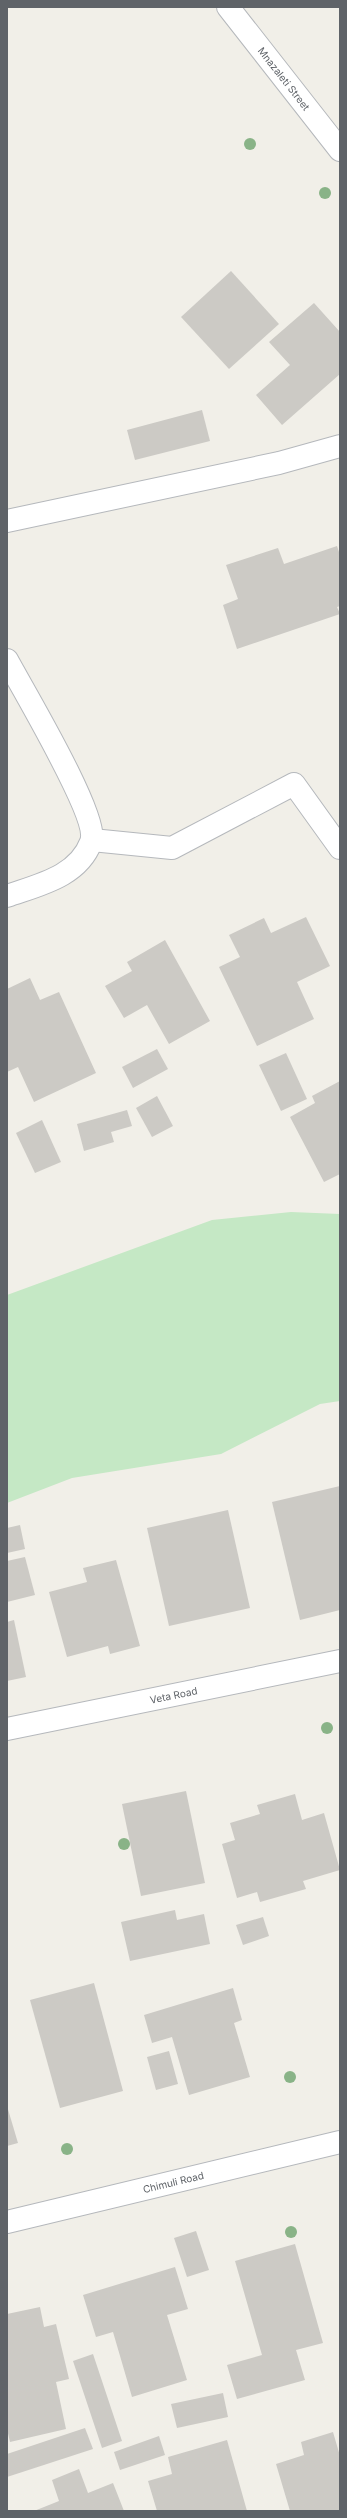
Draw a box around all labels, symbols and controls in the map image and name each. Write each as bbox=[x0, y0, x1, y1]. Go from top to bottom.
street label: Mnazaleti Street bbox=[256, 45, 313, 113]
street label: Veta Road bbox=[149, 1684, 198, 1706]
street label: Chimuli Road bbox=[142, 2169, 205, 2195]

